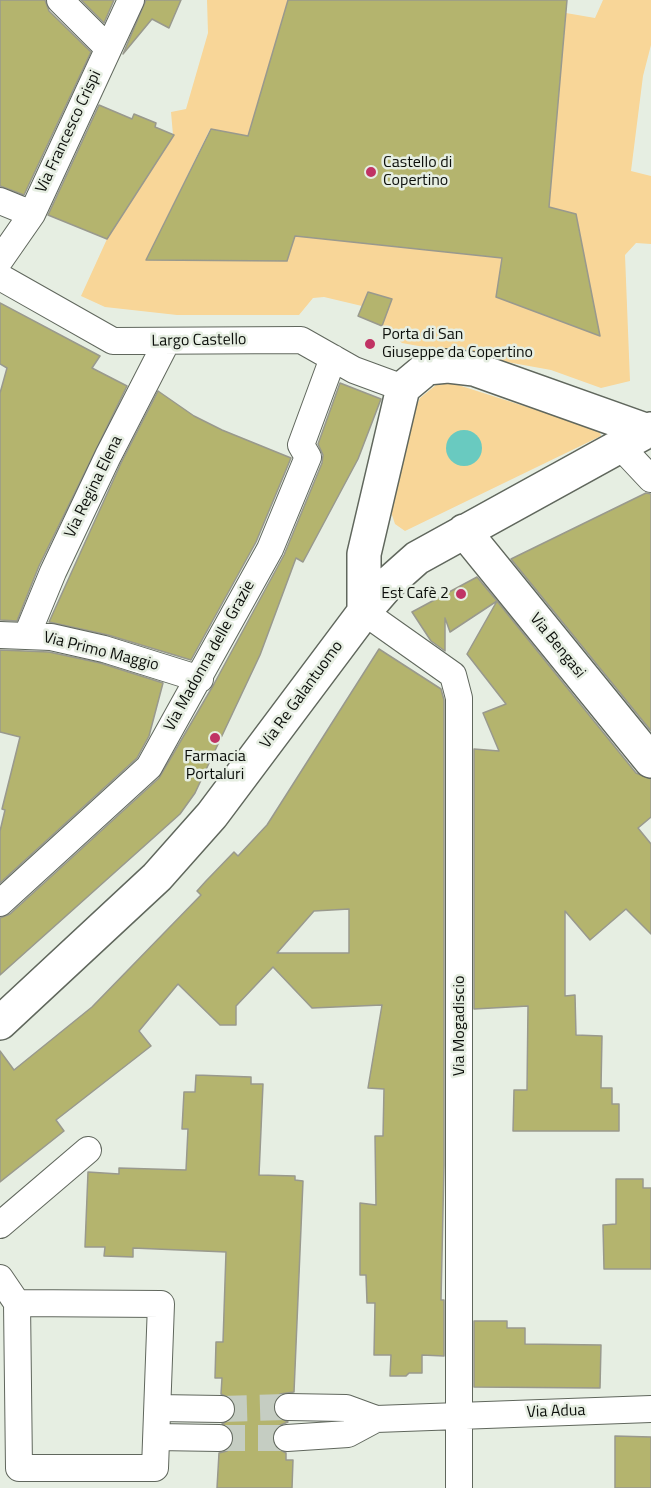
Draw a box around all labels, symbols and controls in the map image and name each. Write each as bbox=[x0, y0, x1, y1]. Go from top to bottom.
street label: Via Francesco Crispi bbox=[32, 68, 106, 196]
place label: Castello di Copertino bbox=[383, 153, 452, 191]
marker: Castello di Copertino bbox=[364, 165, 378, 179]
place label: Porta di San Giuseppe da Copertino bbox=[382, 325, 533, 363]
street label: Largo Castello bbox=[151, 331, 247, 351]
marker: Porta di San Giuseppe da Copertino bbox=[363, 337, 377, 351]
street label: Via Regina Elena bbox=[61, 433, 127, 541]
street label: Via Madonna delle Grazie bbox=[161, 577, 259, 735]
place label: Est Cafè 2 bbox=[381, 584, 449, 604]
marker: Est Cafè 2 bbox=[454, 587, 468, 601]
street label: Via Bengasi bbox=[525, 610, 589, 682]
street label: Via Primo Maggio bbox=[41, 628, 161, 676]
street label: Via Re Galantuomo bbox=[257, 638, 347, 752]
marker: Farmacia Portaluri bbox=[208, 731, 222, 745]
place label: Farmacia Portaluri bbox=[184, 747, 246, 785]
street label: Via Mogadiscio bbox=[450, 976, 470, 1076]
street label: Via Adua bbox=[526, 1401, 586, 1423]

